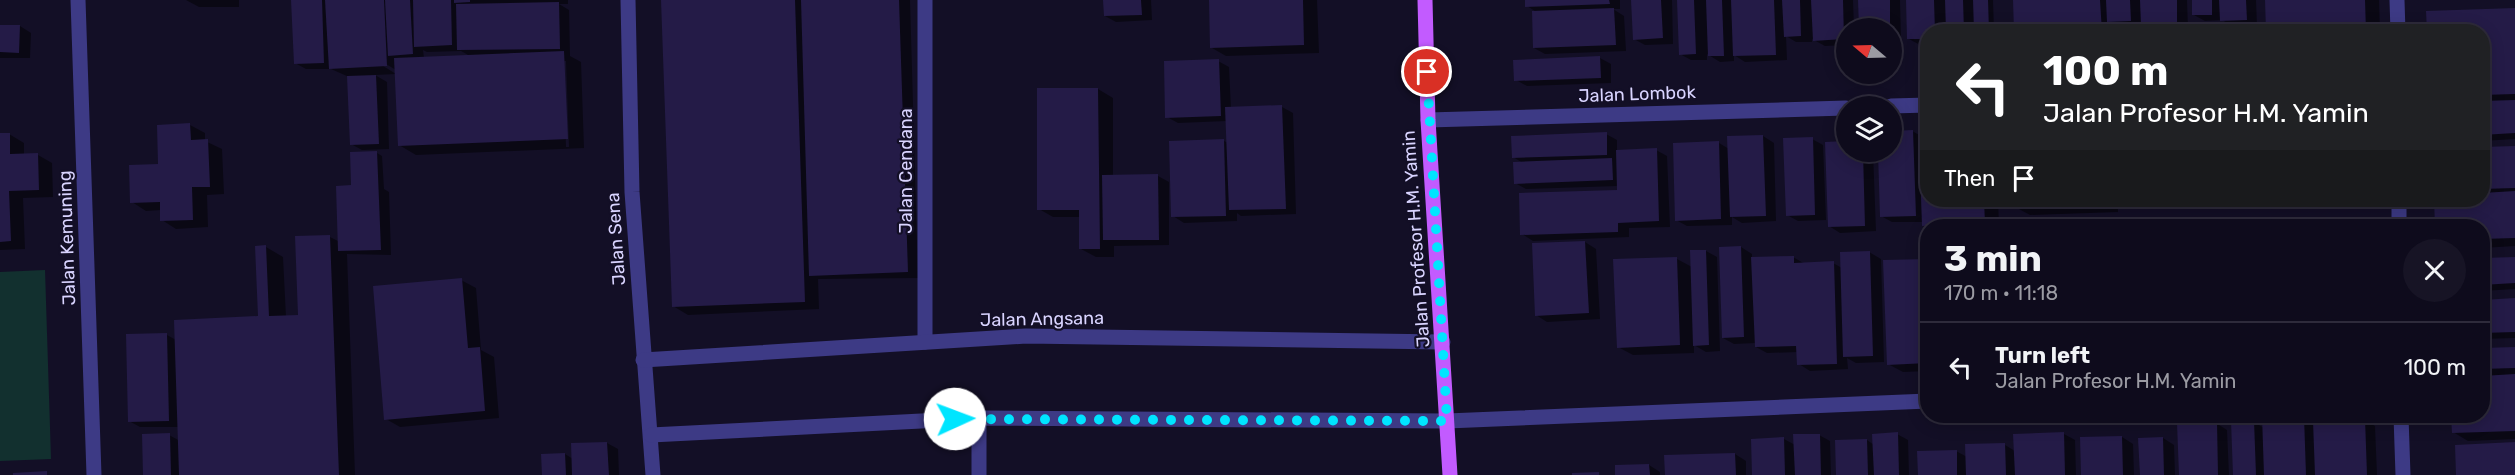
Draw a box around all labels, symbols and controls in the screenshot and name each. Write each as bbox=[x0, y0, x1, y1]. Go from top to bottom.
north arrow bbox=[1836, 18, 1902, 84]
map controls bbox=[1836, 18, 1902, 162]
pin bbox=[1401, 46, 1452, 97]
text: 100 m bbox=[2043, 46, 2168, 96]
icon: left bbox=[1944, 48, 2022, 126]
icon: arrive bbox=[1410, 55, 1443, 88]
street label: Jalan Lombok bbox=[1578, 81, 1697, 107]
button: layers bbox=[1836, 96, 1902, 162]
text: Jalan Profesor H.M. Yamin bbox=[2043, 97, 2369, 129]
street label: Jalan Cendana bbox=[895, 108, 917, 234]
street label: Jalan Profesor H.M. Yamin bbox=[1397, 130, 1435, 348]
icon: arrive bbox=[2007, 162, 2040, 195]
text: Then bbox=[1944, 165, 1995, 192]
street label: Jalan Kemuning bbox=[54, 170, 80, 306]
street label: Jalan Sena bbox=[602, 192, 630, 286]
text: 3 min bbox=[1944, 237, 2042, 280]
button: close bbox=[2403, 239, 2466, 302]
text: 170 m · 11:18 bbox=[1944, 281, 2058, 305]
street label: Jalan Angsana bbox=[980, 307, 1104, 331]
text: Turn left bbox=[1995, 342, 2090, 369]
icon: left bbox=[1944, 351, 1977, 384]
text: 100 m bbox=[2404, 354, 2466, 381]
text: Jalan Profesor H.M. Yamin bbox=[1995, 369, 2236, 393]
position arrow bbox=[923, 387, 987, 451]

